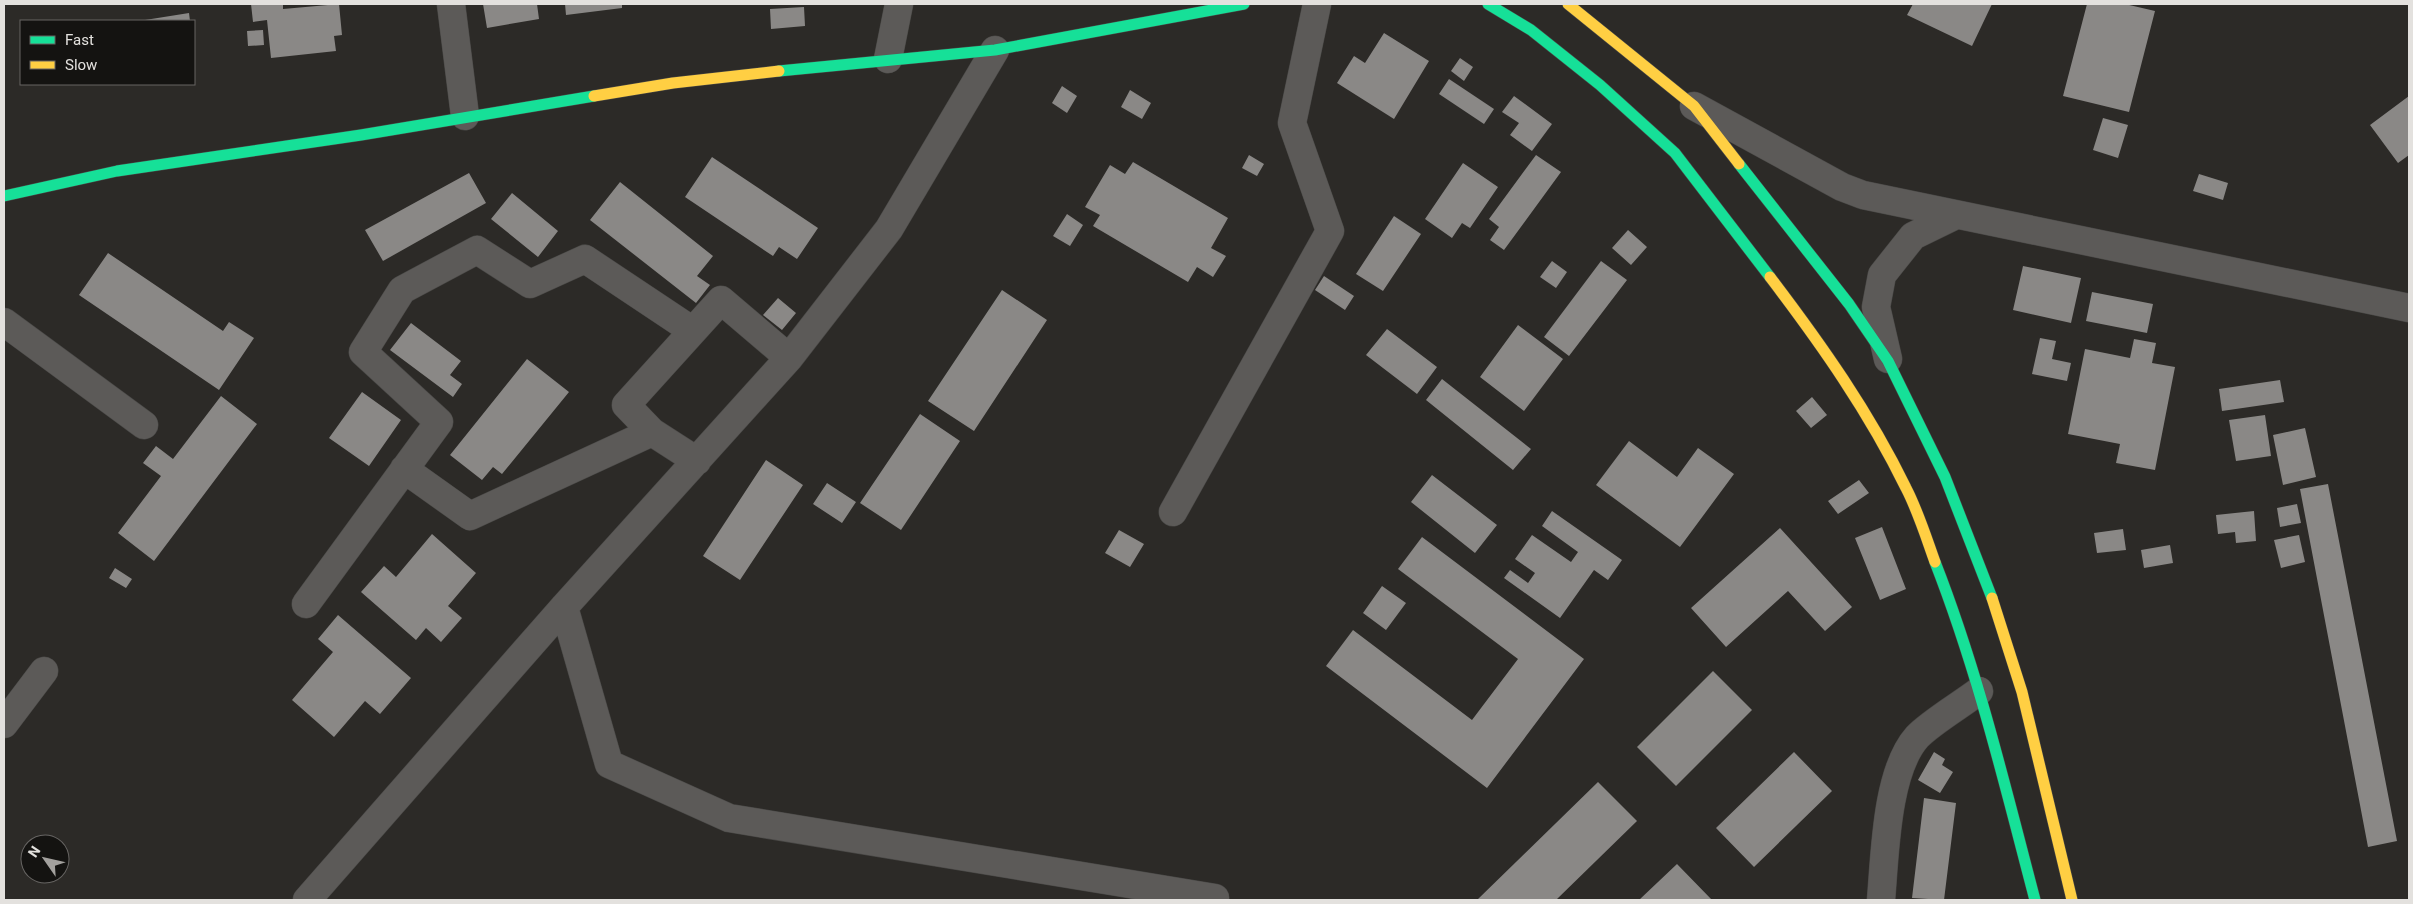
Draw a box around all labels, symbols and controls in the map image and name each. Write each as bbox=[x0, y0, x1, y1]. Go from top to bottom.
legend bbox=[20, 20, 195, 85]
text: Fast bbox=[65, 31, 94, 49]
text: Slow bbox=[65, 56, 97, 74]
north arrow bbox=[20, 834, 70, 884]
text: N bbox=[25, 843, 44, 860]

